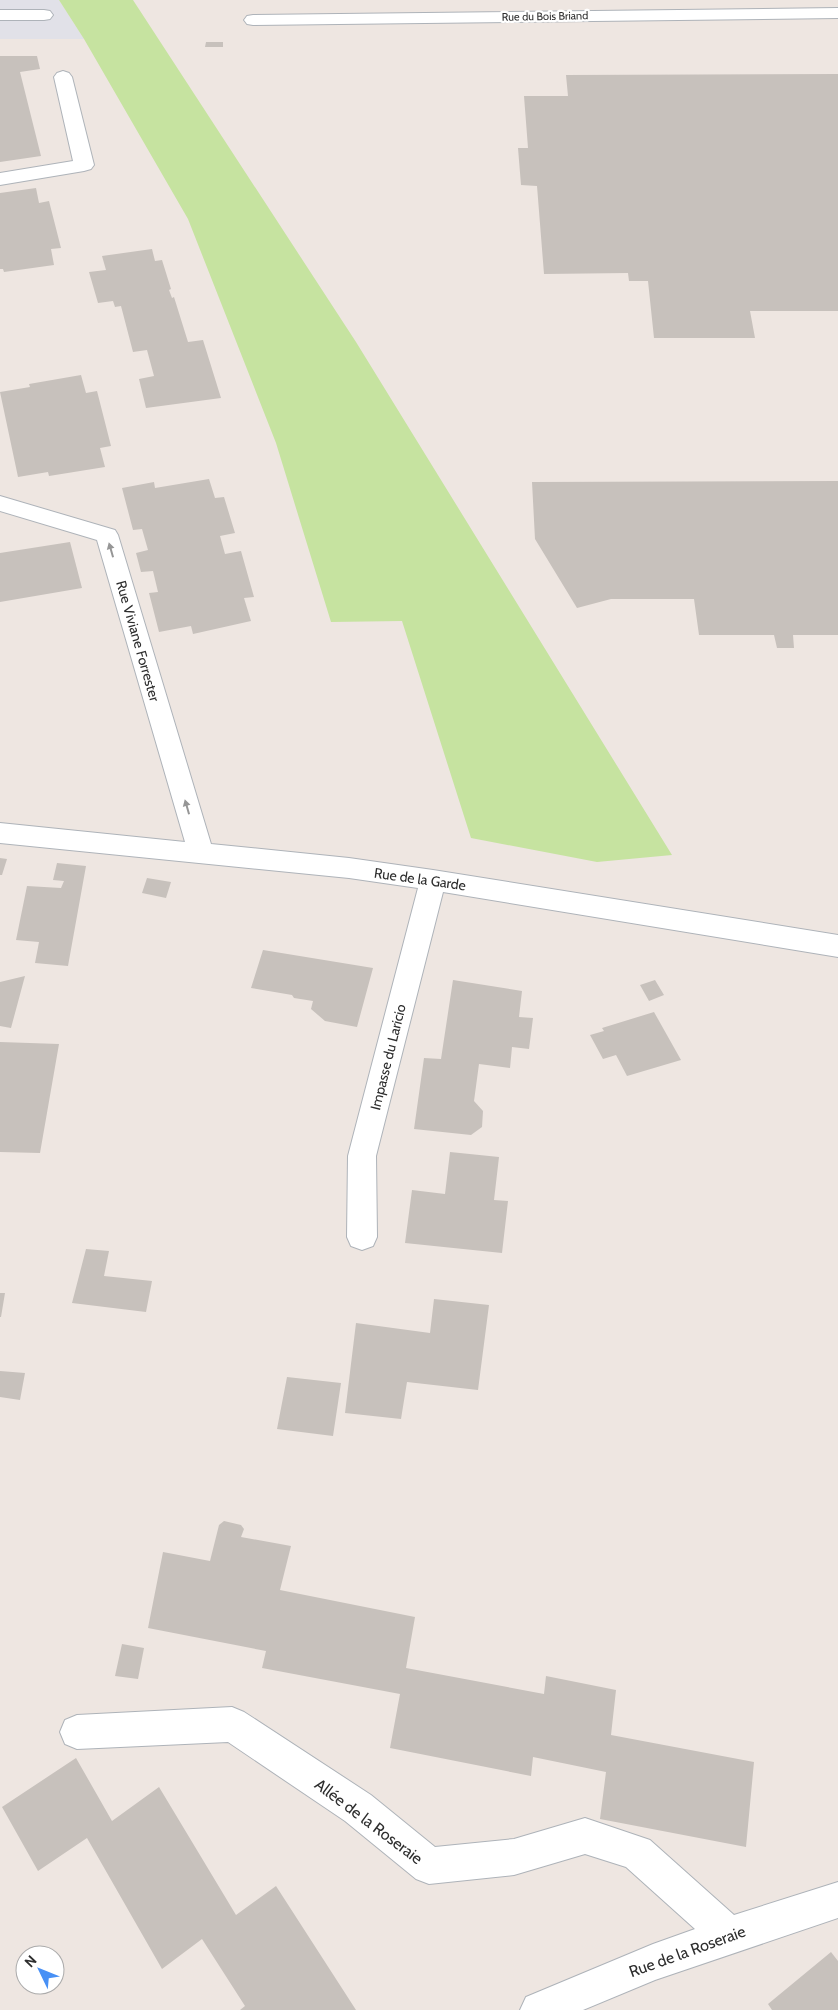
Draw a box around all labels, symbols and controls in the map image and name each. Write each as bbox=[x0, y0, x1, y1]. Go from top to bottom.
street label: Rue du Bois Briand bbox=[502, 8, 588, 24]
one-way arrow bbox=[107, 542, 115, 557]
street label: Rue Viviane Forrester bbox=[112, 578, 164, 704]
one-way arrow bbox=[182, 799, 190, 814]
street label: Rue de la Garde bbox=[373, 864, 467, 894]
street label: Impasse du Laricio bbox=[366, 1002, 410, 1112]
street label: Allée de la Roseraie bbox=[311, 1775, 426, 1868]
street label: Rue de la Roseraie bbox=[626, 1922, 748, 1981]
north arrow bbox=[15, 1945, 65, 1995]
text: N bbox=[21, 1951, 40, 1971]

